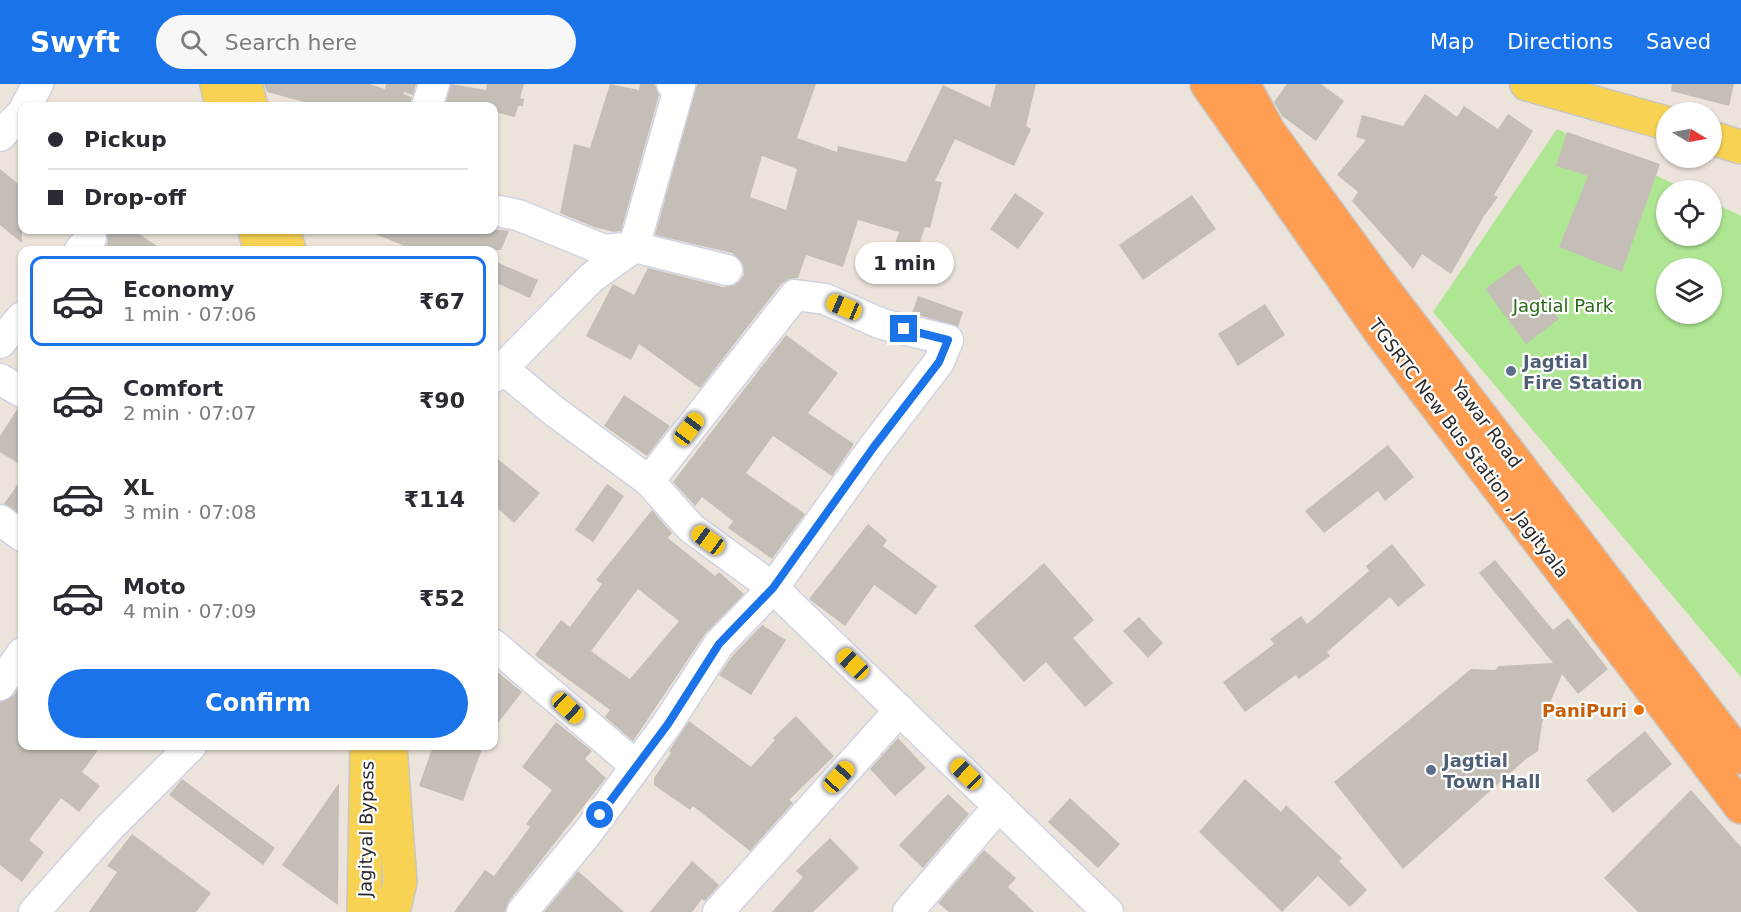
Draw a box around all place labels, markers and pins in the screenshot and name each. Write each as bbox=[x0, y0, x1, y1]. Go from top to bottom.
place label: Jagtial Fire Station bbox=[1521, 351, 1643, 393]
marker: Jagtial Fire Station bbox=[1504, 364, 1518, 378]
place label: PaniPuri bbox=[1542, 700, 1627, 721]
marker: PaniPuri bbox=[1632, 703, 1646, 717]
place label: Jagtial Town Hall bbox=[1441, 750, 1541, 792]
marker: Jagtial Town Hall bbox=[1424, 763, 1438, 777]

